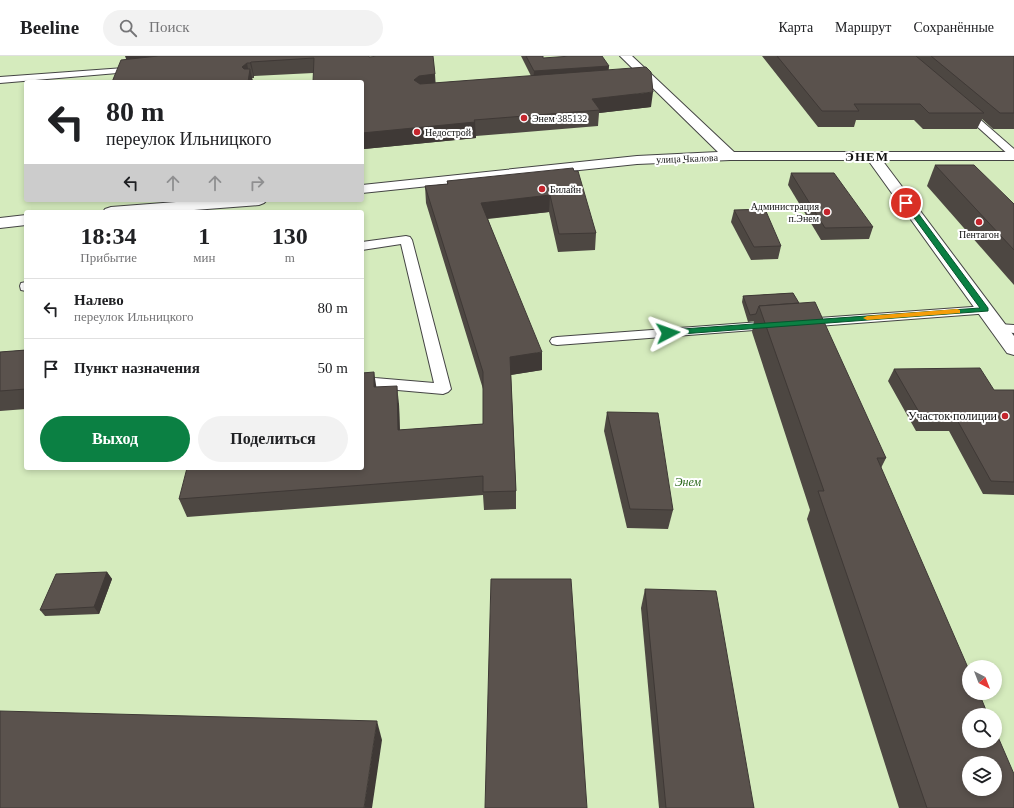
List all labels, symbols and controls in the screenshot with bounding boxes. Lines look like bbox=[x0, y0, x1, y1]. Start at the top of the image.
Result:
search box bbox=[103, 10, 383, 46]
text: Beeline bbox=[20, 17, 79, 38]
icon: search bbox=[117, 17, 139, 39]
text: Поиск bbox=[149, 19, 189, 35]
text: Карта bbox=[778, 20, 813, 35]
text: Маршрут bbox=[835, 20, 891, 35]
text: Сохранённые bbox=[913, 20, 994, 35]
icon: left bbox=[40, 96, 92, 148]
text: 80 m bbox=[106, 96, 164, 127]
marker: Энем 385132 bbox=[519, 113, 529, 123]
place label: Энем 385132 bbox=[532, 113, 587, 124]
marker: Недострой bbox=[412, 127, 422, 137]
place label: Недострой bbox=[425, 127, 472, 138]
text: переулок Ильницкого bbox=[106, 129, 271, 149]
district label: ЭНЕМ bbox=[845, 149, 889, 164]
street label: улица Чкалова bbox=[656, 152, 719, 165]
icon: left bbox=[120, 172, 142, 194]
icon: ahead bbox=[162, 172, 184, 194]
icon: ahead bbox=[204, 172, 226, 194]
icon: right bbox=[246, 172, 268, 194]
marker: Билайн bbox=[537, 184, 547, 194]
place label: Билайн bbox=[550, 184, 582, 195]
pin bbox=[889, 186, 923, 220]
icon: arrive bbox=[895, 192, 917, 214]
place label: Администрация п.Энем bbox=[751, 201, 820, 224]
marker: Администрация п.Энем bbox=[822, 207, 832, 217]
marker: Пентагон bbox=[974, 217, 984, 227]
text: 18:34 bbox=[81, 223, 137, 249]
text: 1 bbox=[198, 223, 210, 249]
text: 130 bbox=[272, 223, 308, 249]
place label: Пентагон bbox=[959, 229, 1000, 240]
text: Прибытие bbox=[80, 250, 137, 265]
text: мин bbox=[193, 250, 215, 265]
text: m bbox=[285, 250, 295, 265]
text: Налево bbox=[74, 292, 124, 308]
icon: left bbox=[40, 298, 62, 320]
text: 80 m bbox=[318, 300, 348, 316]
text: переулок Ильницкого bbox=[74, 309, 194, 324]
position arrow bbox=[647, 312, 689, 354]
icon: arrive bbox=[40, 358, 62, 380]
text: Пункт назначения bbox=[74, 360, 200, 376]
text: 50 m bbox=[318, 360, 348, 376]
place label: Участок полиции bbox=[908, 409, 998, 423]
marker: Участок полиции bbox=[1000, 411, 1010, 421]
button: Выход bbox=[40, 416, 190, 462]
button: Поделиться bbox=[198, 416, 348, 462]
park label: Энем bbox=[675, 475, 702, 489]
north arrow bbox=[962, 660, 1002, 700]
map controls bbox=[962, 660, 1002, 796]
button: search bbox=[962, 708, 1002, 748]
button: layers bbox=[962, 756, 1002, 796]

